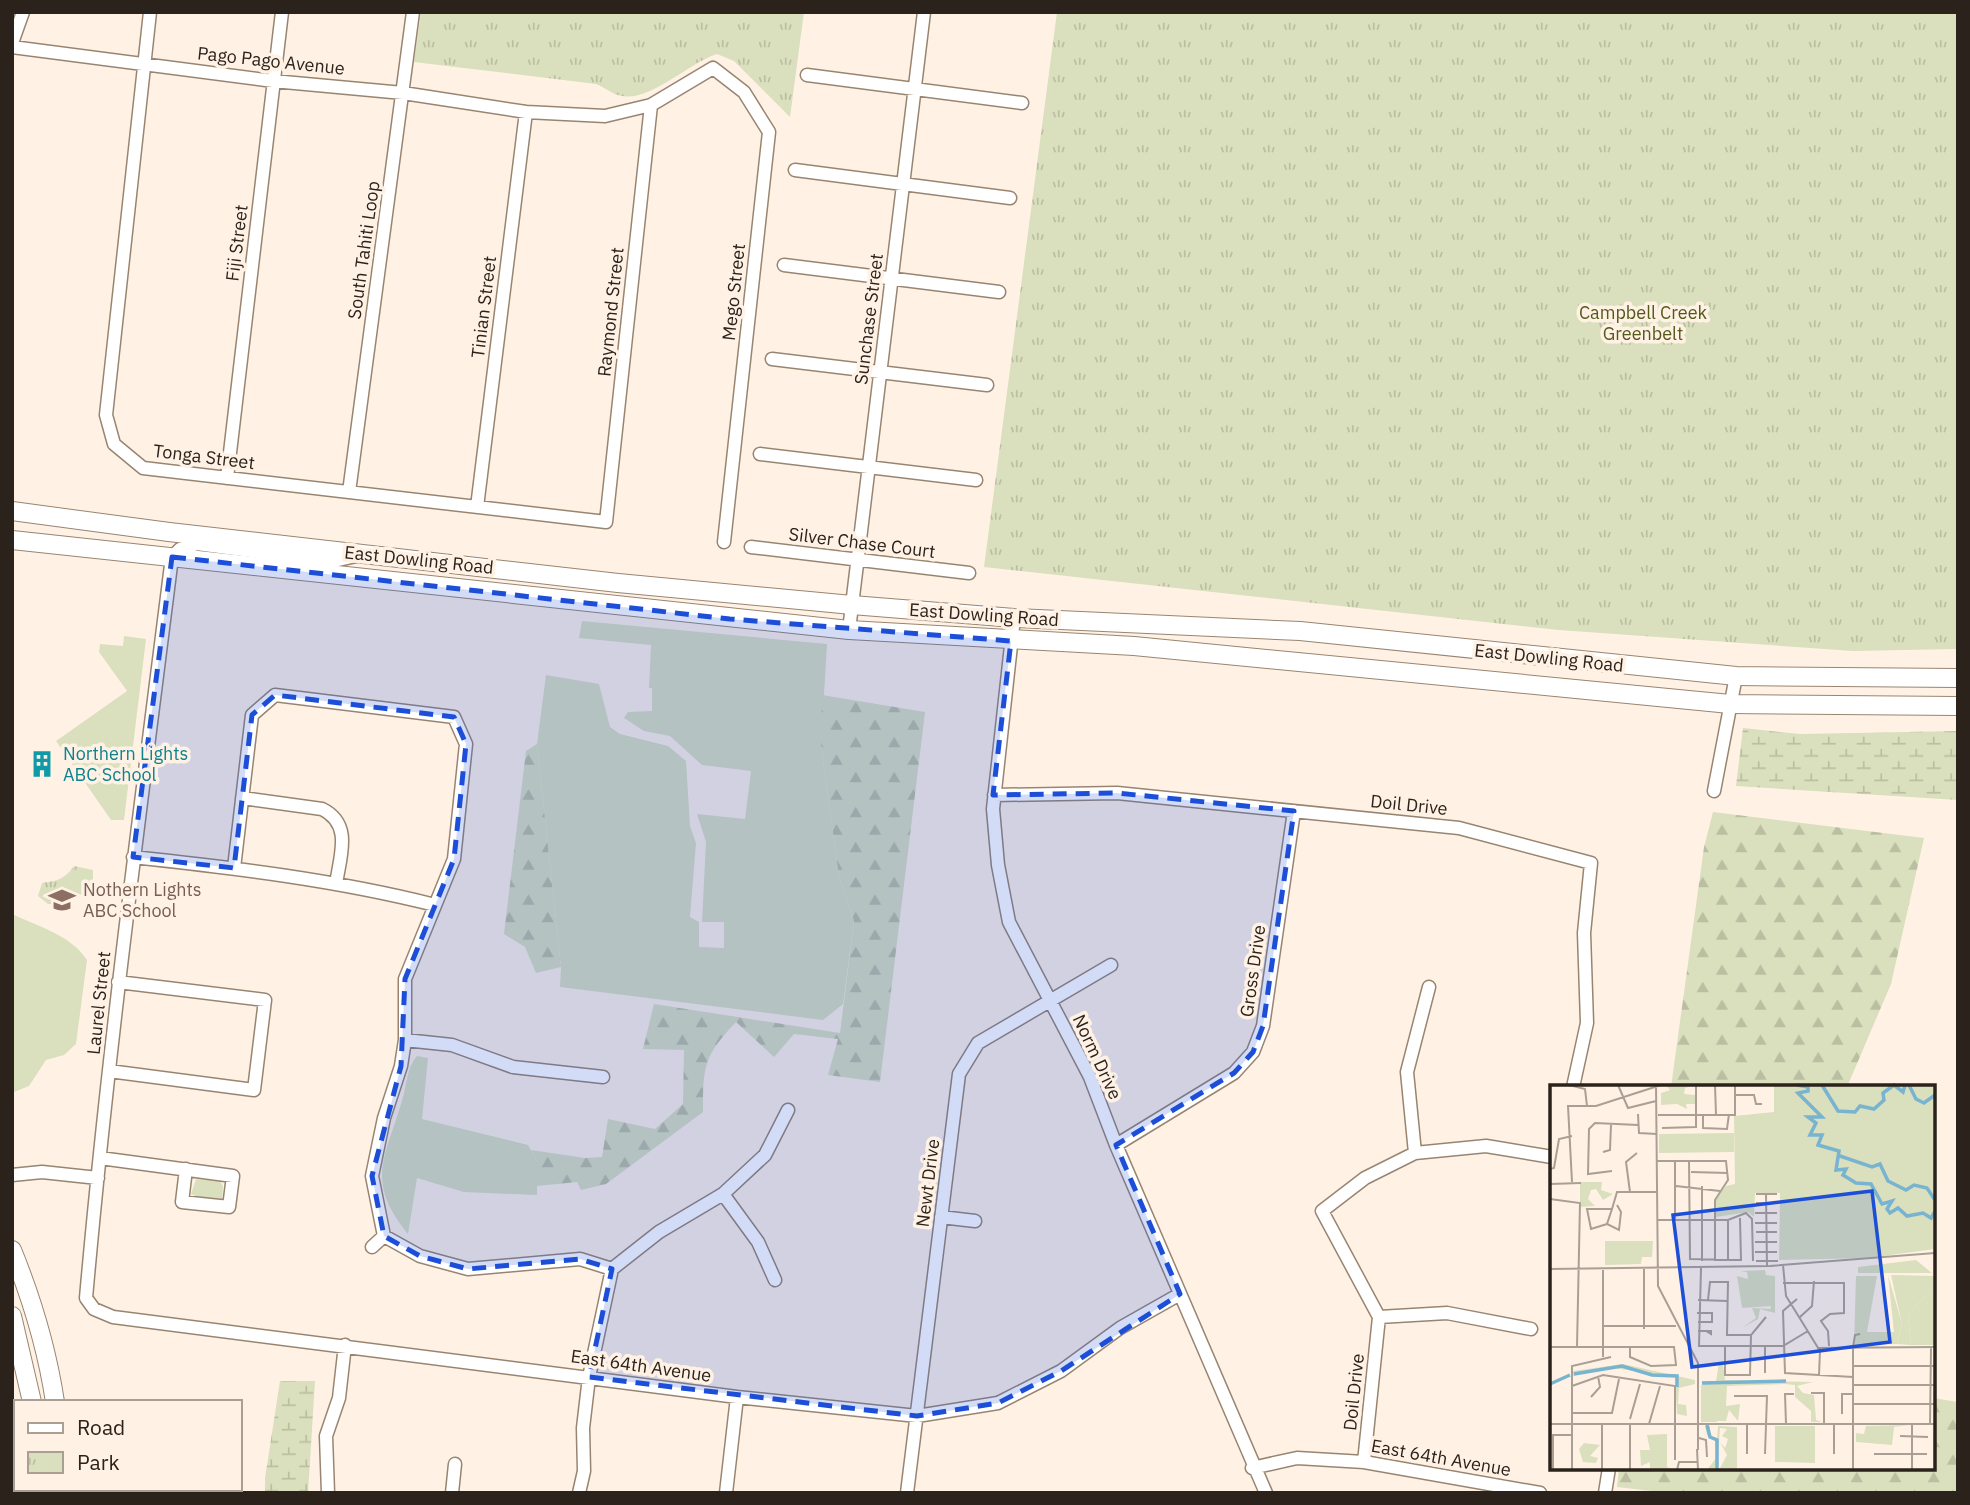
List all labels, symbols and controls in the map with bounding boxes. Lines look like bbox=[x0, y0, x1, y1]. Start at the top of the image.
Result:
street label: Pago Pago Avenue bbox=[196, 41, 346, 80]
street label: South Tahiti Loop bbox=[342, 179, 385, 321]
street label: Fiji Street bbox=[220, 203, 253, 283]
street label: Mego Street bbox=[717, 242, 750, 342]
street label: Raymond Street bbox=[592, 246, 629, 378]
street label: Sunchase Street bbox=[849, 252, 888, 386]
street label: Tinian Street bbox=[466, 254, 501, 359]
park label: Campbell Creek Greenbelt bbox=[1579, 301, 1708, 345]
street label: Tonga Street bbox=[152, 439, 256, 474]
street label: Silver Chase Court bbox=[787, 522, 937, 563]
street label: East Dowling Road bbox=[343, 540, 495, 579]
street label: East Dowling Road bbox=[908, 598, 1060, 631]
street label: East Dowling Road bbox=[1473, 638, 1625, 677]
place label: Northern Lights ABC School bbox=[63, 742, 188, 786]
building icon: Northern Lights ABC School bbox=[27, 749, 57, 779]
street label: Doil Drive bbox=[1369, 789, 1449, 820]
place label: Nothern Lights ABC School bbox=[83, 878, 202, 922]
school or university icon: Nothern Lights ABC School bbox=[47, 885, 77, 915]
street label: Gross Drive bbox=[1235, 923, 1270, 1018]
street label: Laurel Street bbox=[82, 950, 115, 1056]
street label: Norm Drive bbox=[1068, 1011, 1127, 1103]
inset map bbox=[1550, 1085, 1935, 1470]
street label: Newt Drive bbox=[911, 1137, 944, 1228]
street label: East 64th Avenue bbox=[569, 1344, 713, 1387]
street label: Doil Drive bbox=[1338, 1352, 1369, 1432]
legend bbox=[14, 1400, 242, 1491]
text: Road bbox=[77, 1413, 125, 1441]
street label: East 64th Avenue bbox=[1369, 1434, 1513, 1481]
text: Park bbox=[77, 1448, 120, 1476]

